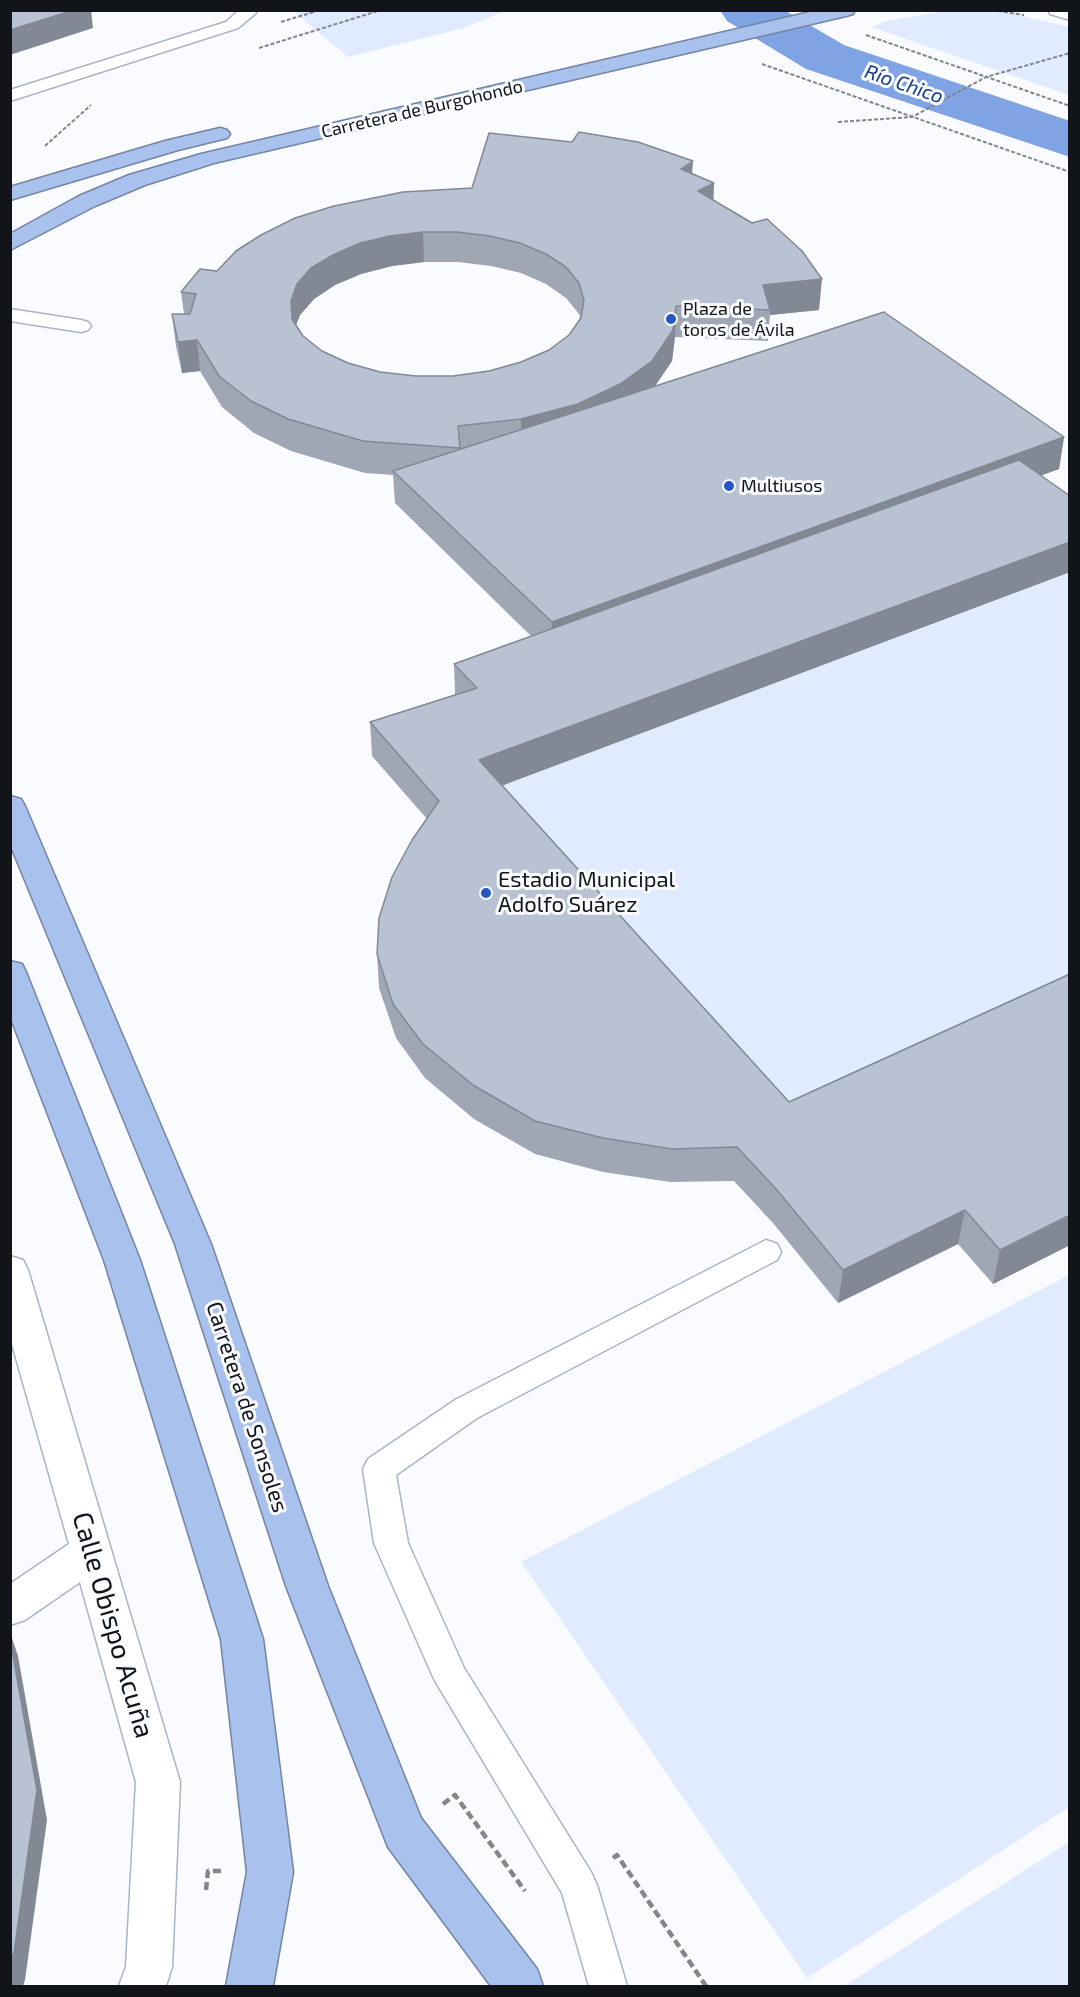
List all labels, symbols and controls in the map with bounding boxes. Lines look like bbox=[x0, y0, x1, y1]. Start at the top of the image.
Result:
water label: Río Chico bbox=[862, 59, 946, 109]
street label: Carretera de Burgohondo bbox=[319, 75, 525, 143]
place label: Plaza de toros de Ávila bbox=[683, 298, 795, 340]
marker: Plaza de toros de Ávila bbox=[664, 312, 678, 326]
place label: Multiusos bbox=[741, 475, 822, 497]
marker: Multiusos bbox=[722, 479, 736, 493]
place label: Estadio Municipal Adolfo Suárez bbox=[498, 867, 675, 918]
marker: Estadio Municipal Adolfo Suárez bbox=[479, 886, 493, 900]
street label: Carretera de Sonsoles bbox=[200, 1298, 294, 1516]
street label: Calle Obispo Acuña bbox=[65, 1508, 161, 1742]

